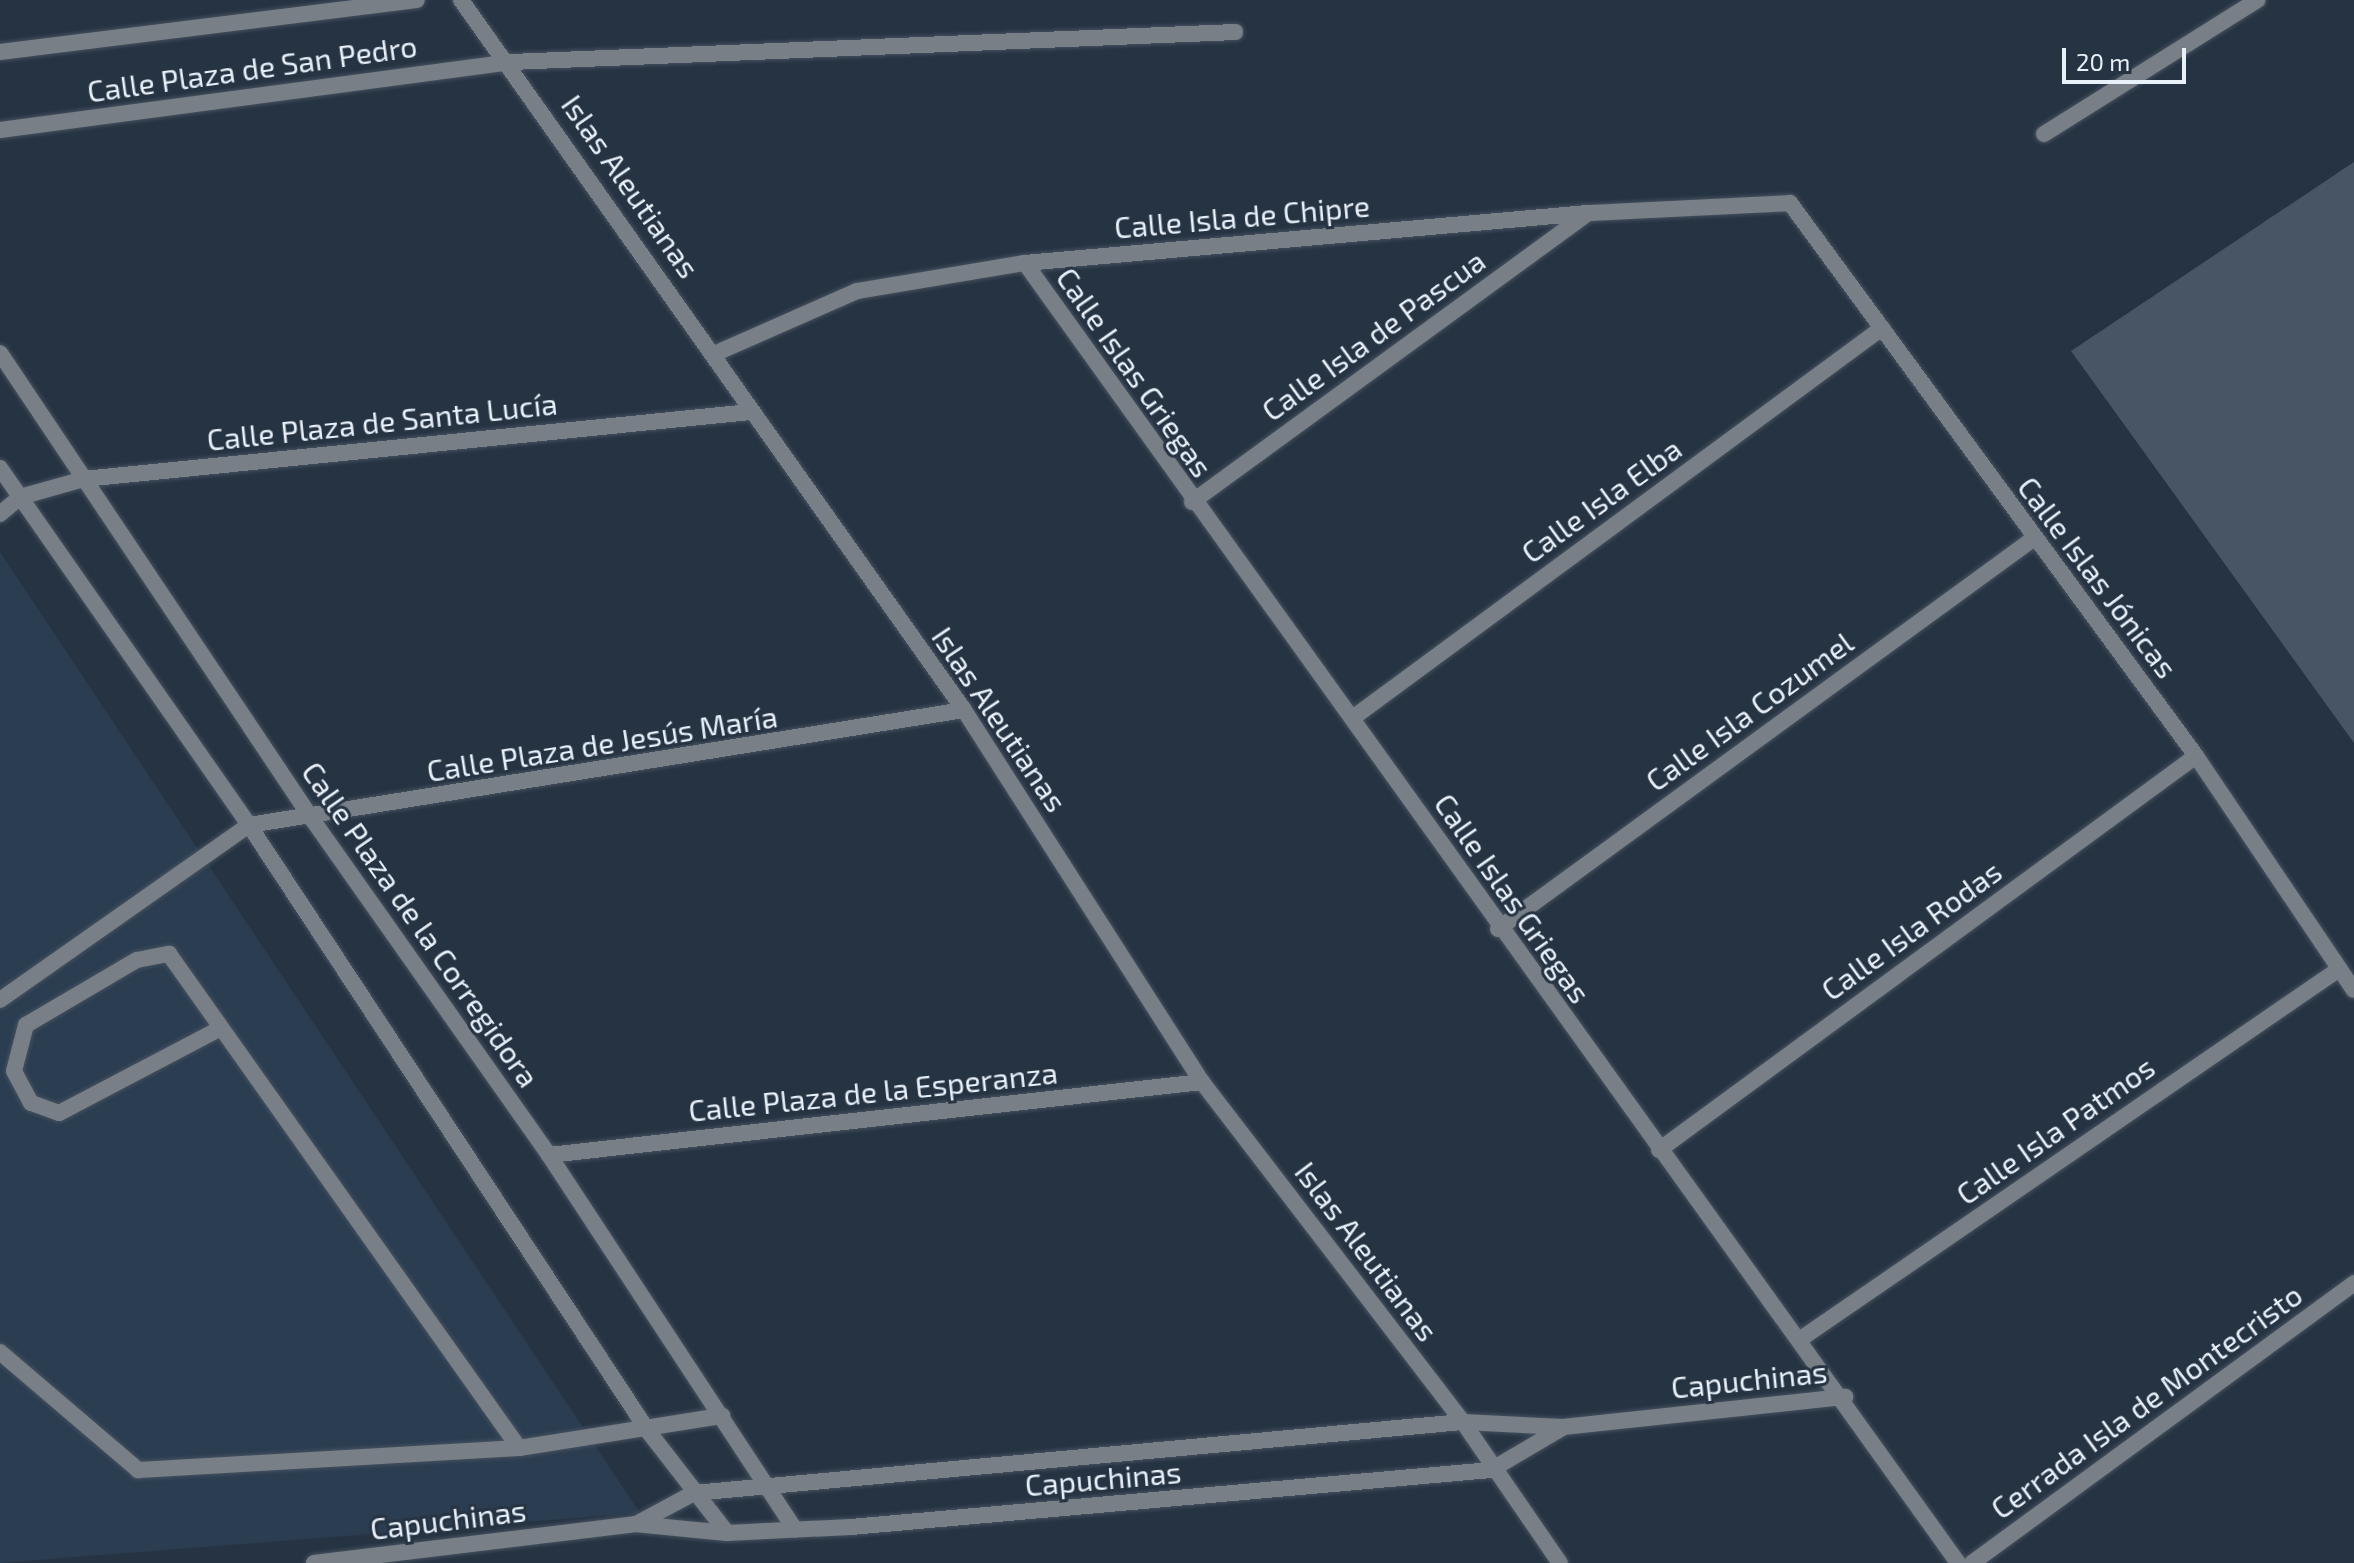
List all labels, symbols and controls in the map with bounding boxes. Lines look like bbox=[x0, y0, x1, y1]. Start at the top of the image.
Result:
street label: Calle Plaza de San Pedro bbox=[85, 27, 419, 109]
scale bar bbox=[2066, 32, 2190, 82]
text: 20 m bbox=[2076, 47, 2130, 76]
street label: Islas Aleutianas bbox=[554, 87, 708, 285]
street label: Calle Isla de Chipre bbox=[1113, 187, 1371, 245]
street label: Calle Isla de Pascua bbox=[1254, 242, 1492, 428]
street label: Calle Islas Griegas bbox=[1049, 260, 1221, 484]
street label: Calle Plaza de Santa Lucía bbox=[205, 385, 559, 457]
street label: Calle Isla Elba bbox=[1514, 430, 1688, 570]
street label: Calle Islas Jónicas bbox=[2010, 469, 2186, 685]
street label: Islas Aleutianas bbox=[925, 620, 1075, 818]
street label: Calle Isla Cozumel bbox=[1638, 624, 1860, 798]
street label: Calle Plaza de Jesús María bbox=[424, 697, 780, 789]
street label: Calle Plaza de la Corregidora bbox=[295, 755, 547, 1093]
street label: Calle Islas Griegas bbox=[1427, 786, 1599, 1010]
street label: Calle Isla Rodas bbox=[1814, 853, 2008, 1007]
street label: Calle Isla Patmos bbox=[1949, 1048, 2161, 1212]
street label: Calle Plaza de la Esperanza bbox=[687, 1054, 1059, 1128]
street label: Islas Aleutianas bbox=[1288, 1154, 1446, 1348]
street label: Cerrada Isla de Montecristo bbox=[1984, 1276, 2308, 1526]
street label: Capuchinas bbox=[1669, 1353, 1829, 1405]
street label: Capuchinas bbox=[1023, 1453, 1183, 1503]
street label: Capuchinas bbox=[368, 1492, 528, 1546]

